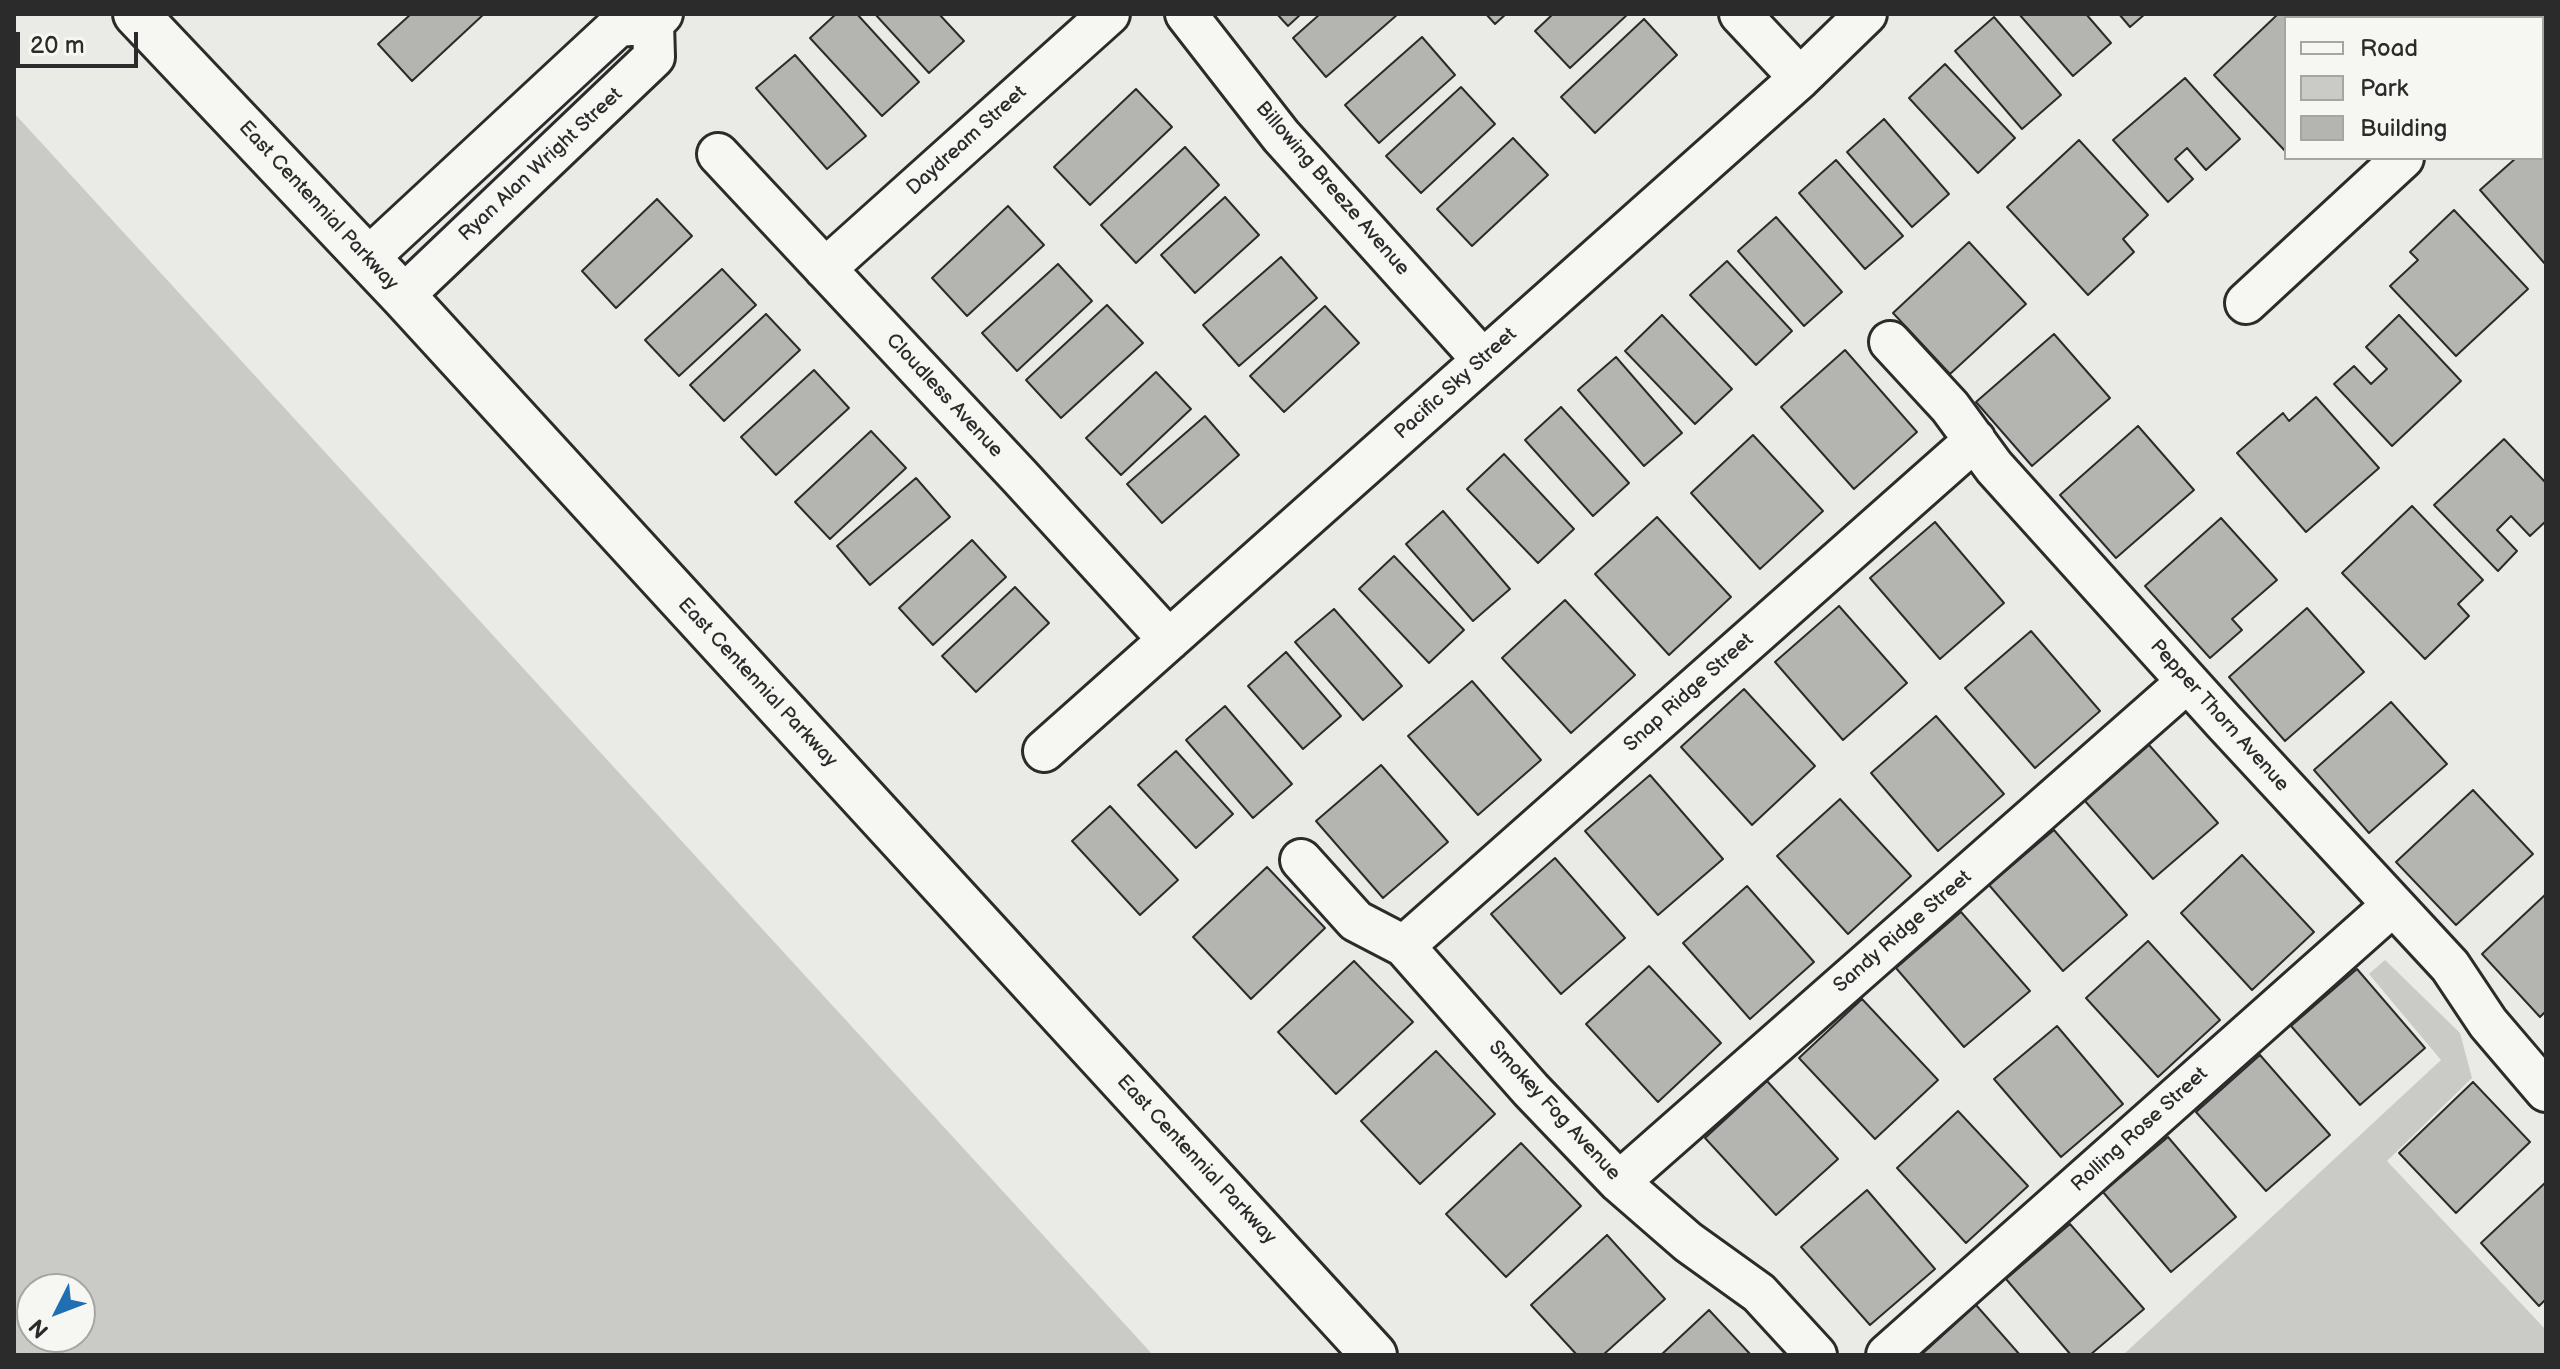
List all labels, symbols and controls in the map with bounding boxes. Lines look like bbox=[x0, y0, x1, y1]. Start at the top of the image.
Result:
scale bar bbox=[20, 16, 142, 66]
legend bbox=[2284, 16, 2544, 160]
text: 20 m bbox=[30, 31, 85, 60]
text: Road bbox=[2360, 34, 2418, 63]
text: Park bbox=[2360, 74, 2408, 103]
street label: Daydream Street bbox=[902, 81, 1032, 201]
street label: Ryan Alan Wright Street bbox=[454, 83, 628, 247]
street label: Billowing Breeze Avenue bbox=[1250, 97, 1414, 281]
text: Building bbox=[2360, 114, 2447, 143]
street label: East Centennial Parkway bbox=[233, 116, 403, 296]
street label: Pacific Sky Street bbox=[1390, 323, 1522, 445]
street label: Cloudless Avenue bbox=[880, 329, 1008, 463]
street label: East Centennial Parkway bbox=[672, 593, 842, 773]
street label: Snap Ridge Street bbox=[1619, 629, 1759, 757]
street label: Pepper Thorn Avenue bbox=[2144, 635, 2294, 797]
street label: Sandy Ridge Street bbox=[1829, 866, 1977, 998]
street label: Smokey Fog Avenue bbox=[1483, 1036, 1625, 1186]
street label: Rolling Rose Street bbox=[2067, 1063, 2213, 1197]
street label: East Centennial Parkway bbox=[1111, 1070, 1281, 1250]
north arrow bbox=[16, 1273, 96, 1353]
text: N bbox=[24, 1313, 55, 1343]

